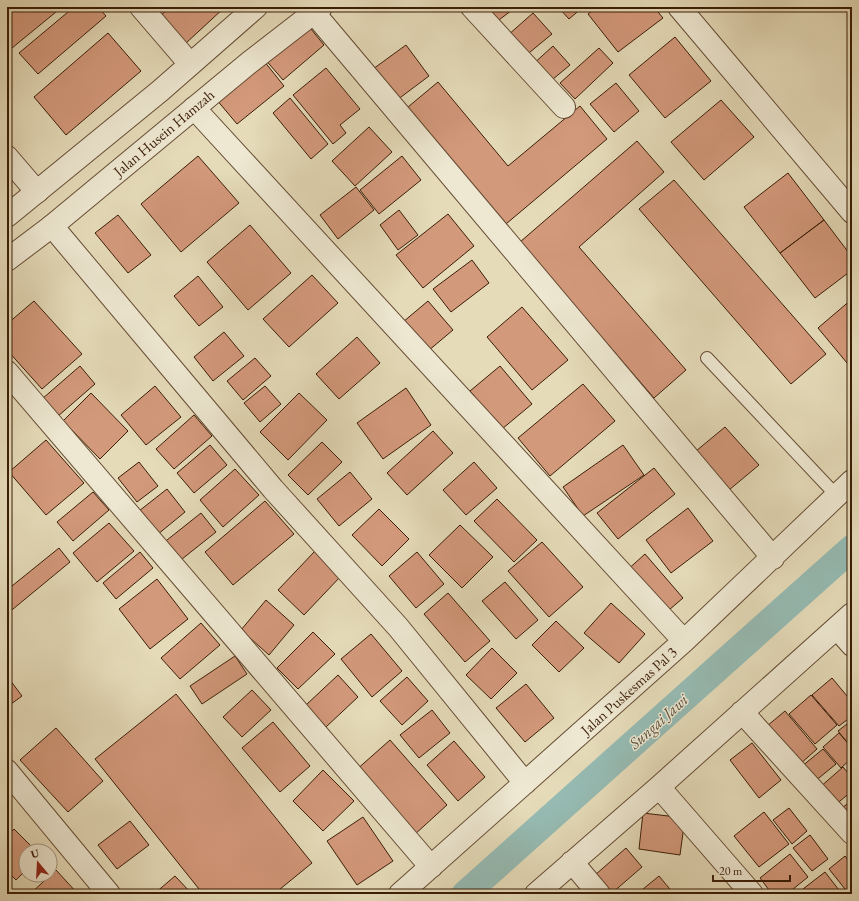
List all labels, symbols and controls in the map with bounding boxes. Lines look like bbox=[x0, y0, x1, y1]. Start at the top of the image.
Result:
street label: Jalan Husein Hamzah bbox=[108, 85, 218, 182]
street label: Jalan Puskesmas Pal 3 bbox=[575, 642, 681, 740]
water label: Sungai Jawi bbox=[624, 688, 693, 754]
north arrow bbox=[18, 843, 58, 883]
text: U bbox=[29, 845, 42, 861]
scale bar bbox=[713, 857, 790, 883]
text: 20 m bbox=[719, 863, 743, 879]

